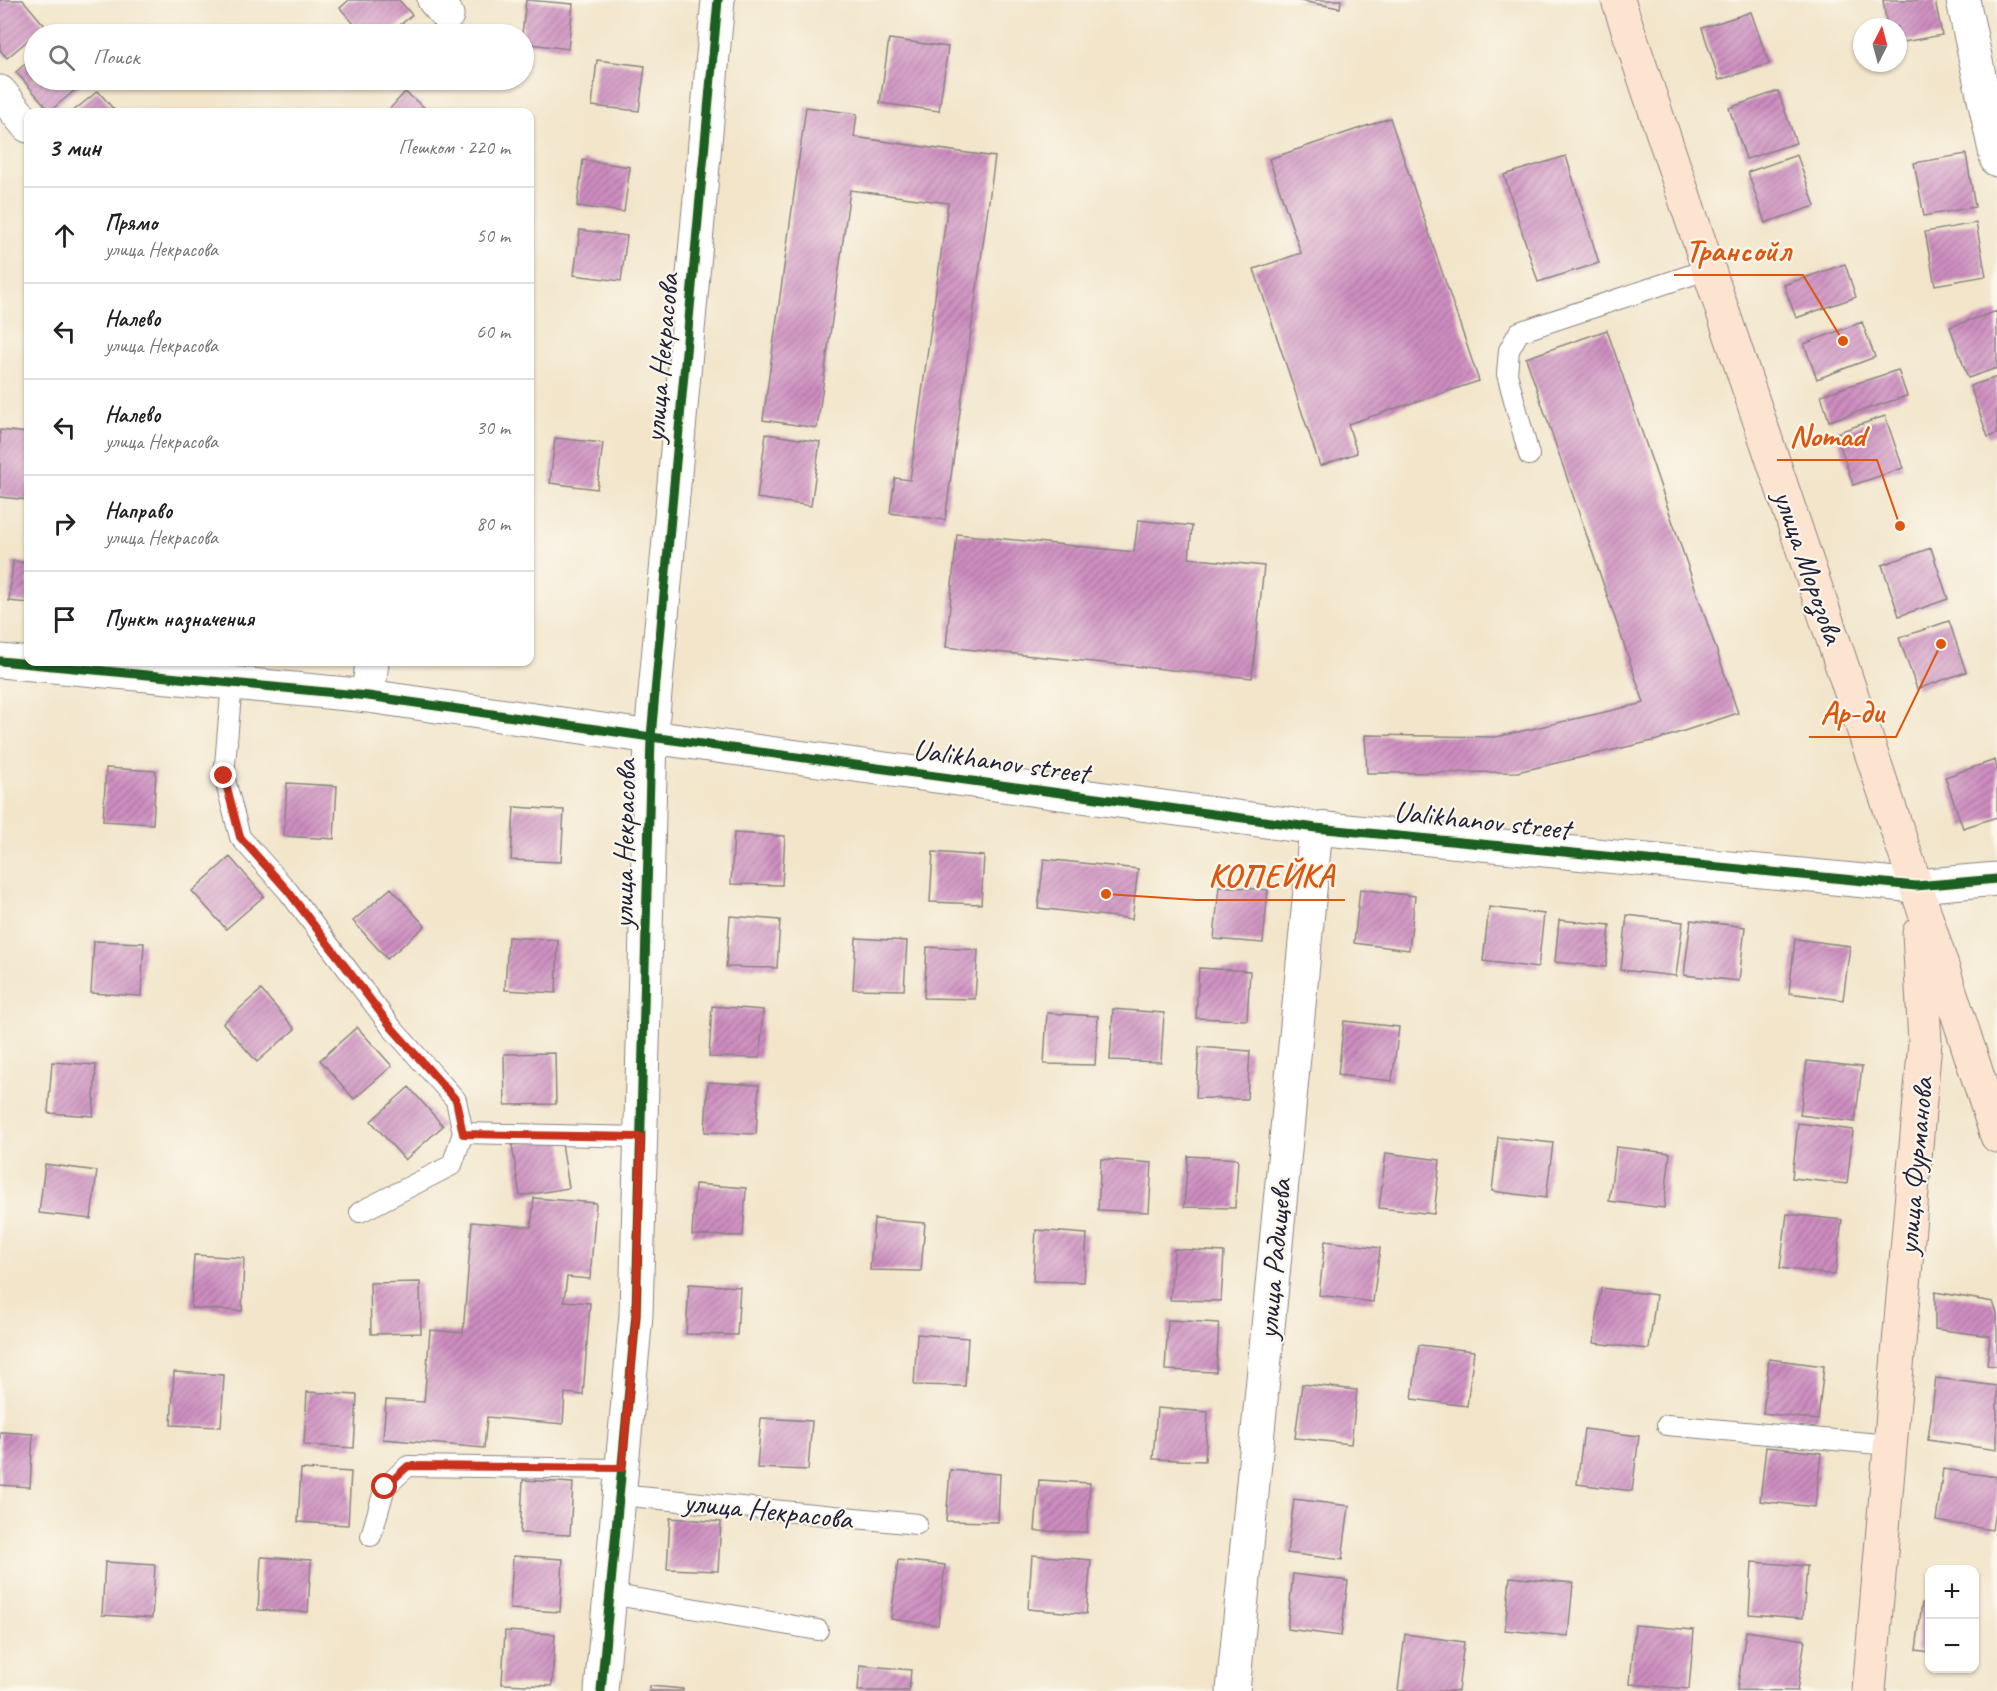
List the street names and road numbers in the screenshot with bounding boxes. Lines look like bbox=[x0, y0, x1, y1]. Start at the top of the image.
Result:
street label: улица Некрасова bbox=[635, 270, 687, 446]
street label: улица Морозова bbox=[1764, 483, 1854, 650]
street label: Ualikhanov street bbox=[911, 730, 1095, 793]
street label: улица Некрасова bbox=[603, 757, 645, 931]
street label: Ualikhanov street bbox=[1392, 792, 1576, 849]
street label: улица Фурманова bbox=[1888, 1074, 1942, 1258]
street label: улица Радищева bbox=[1248, 1175, 1300, 1343]
street label: улица Некрасова bbox=[680, 1482, 856, 1538]

